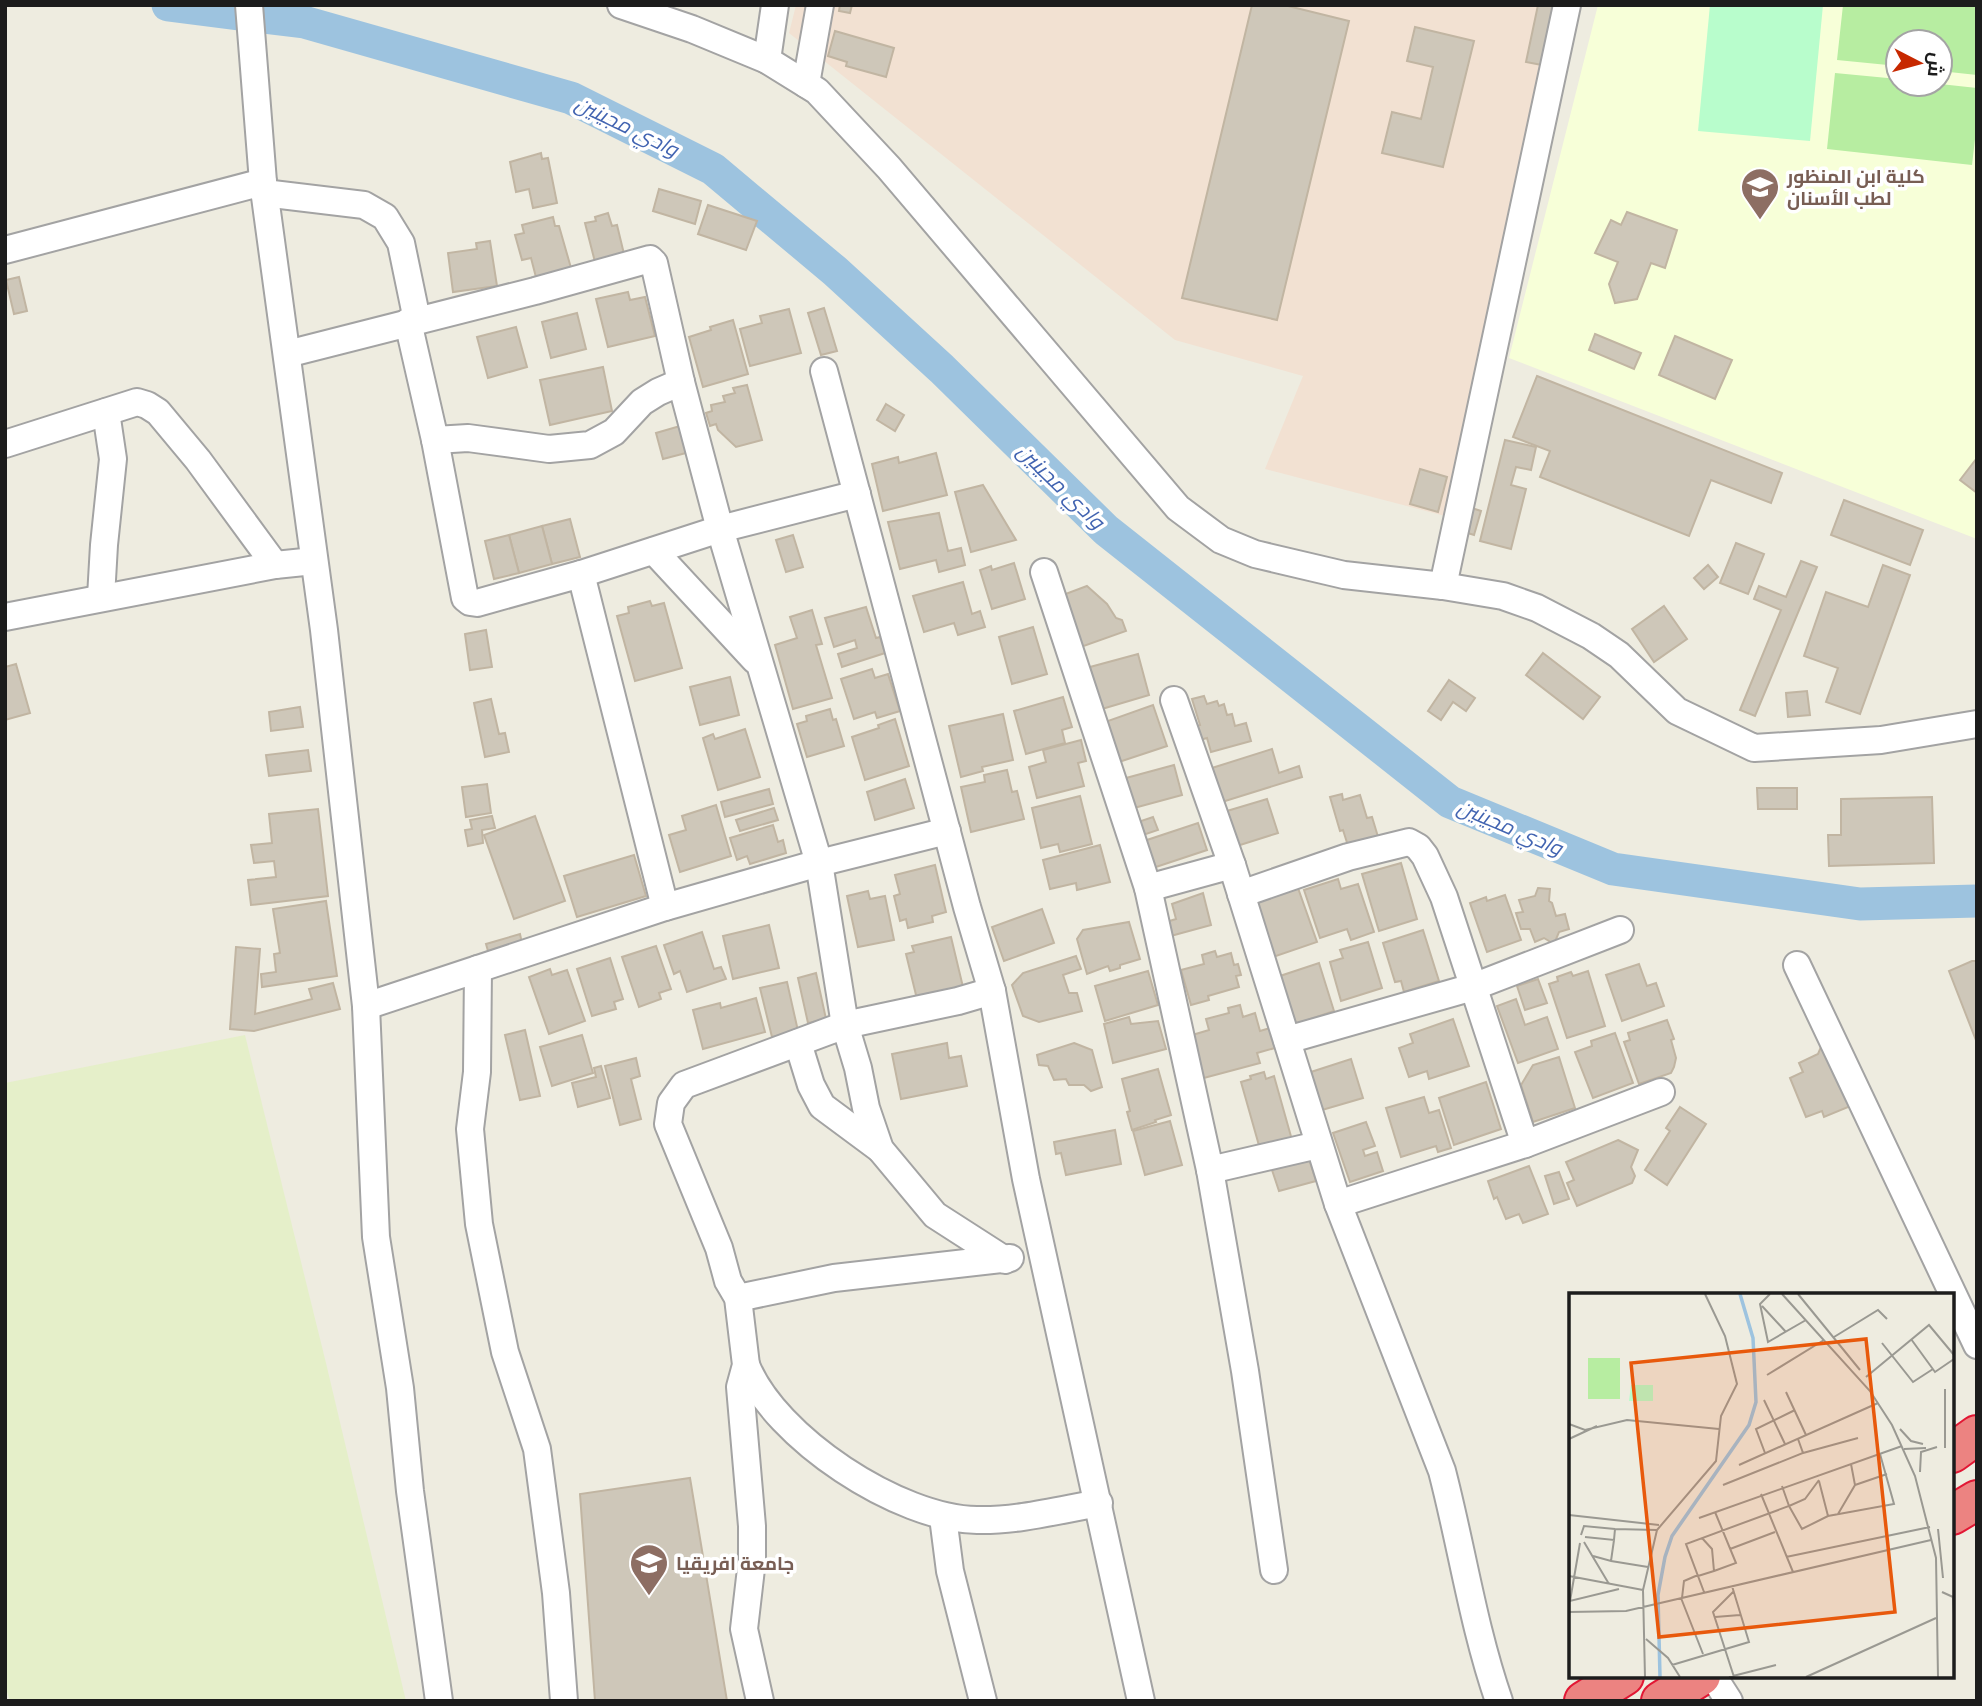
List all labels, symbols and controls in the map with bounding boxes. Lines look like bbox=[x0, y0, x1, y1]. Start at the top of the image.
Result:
north arrow bbox=[1884, 28, 1954, 98]
text: ش bbox=[1921, 51, 1950, 78]
water label: وادي مجينين bbox=[569, 88, 685, 167]
place label: كلية ابن المنظور لطب الأسنان bbox=[1786, 163, 1925, 212]
school or university icon: كلية ابن المنظور لطب الأسنان bbox=[1739, 166, 1781, 221]
water label: وادي مجينين bbox=[1009, 437, 1112, 538]
water label: وادي مجينين bbox=[1452, 792, 1568, 866]
inset map bbox=[1569, 1293, 1954, 1678]
school or university icon: جامعة افريقيا bbox=[628, 1542, 670, 1597]
place label: جامعة افريقيا bbox=[676, 1550, 794, 1577]

